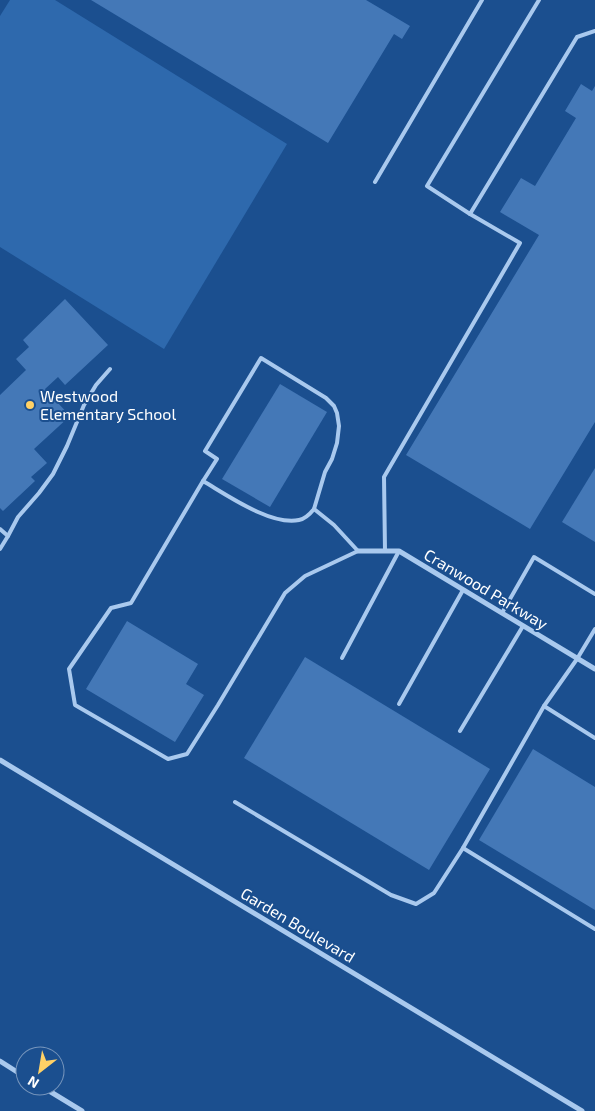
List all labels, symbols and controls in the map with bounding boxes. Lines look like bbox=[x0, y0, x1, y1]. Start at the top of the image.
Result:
place label: Westwood Elementary School bbox=[40, 386, 176, 423]
marker: Westwood Elementary School bbox=[24, 399, 36, 411]
street label: Cranwood Parkway bbox=[421, 544, 552, 633]
street label: Garden Boulevard bbox=[238, 883, 359, 966]
north arrow bbox=[15, 1046, 65, 1096]
text: N bbox=[24, 1073, 42, 1092]

